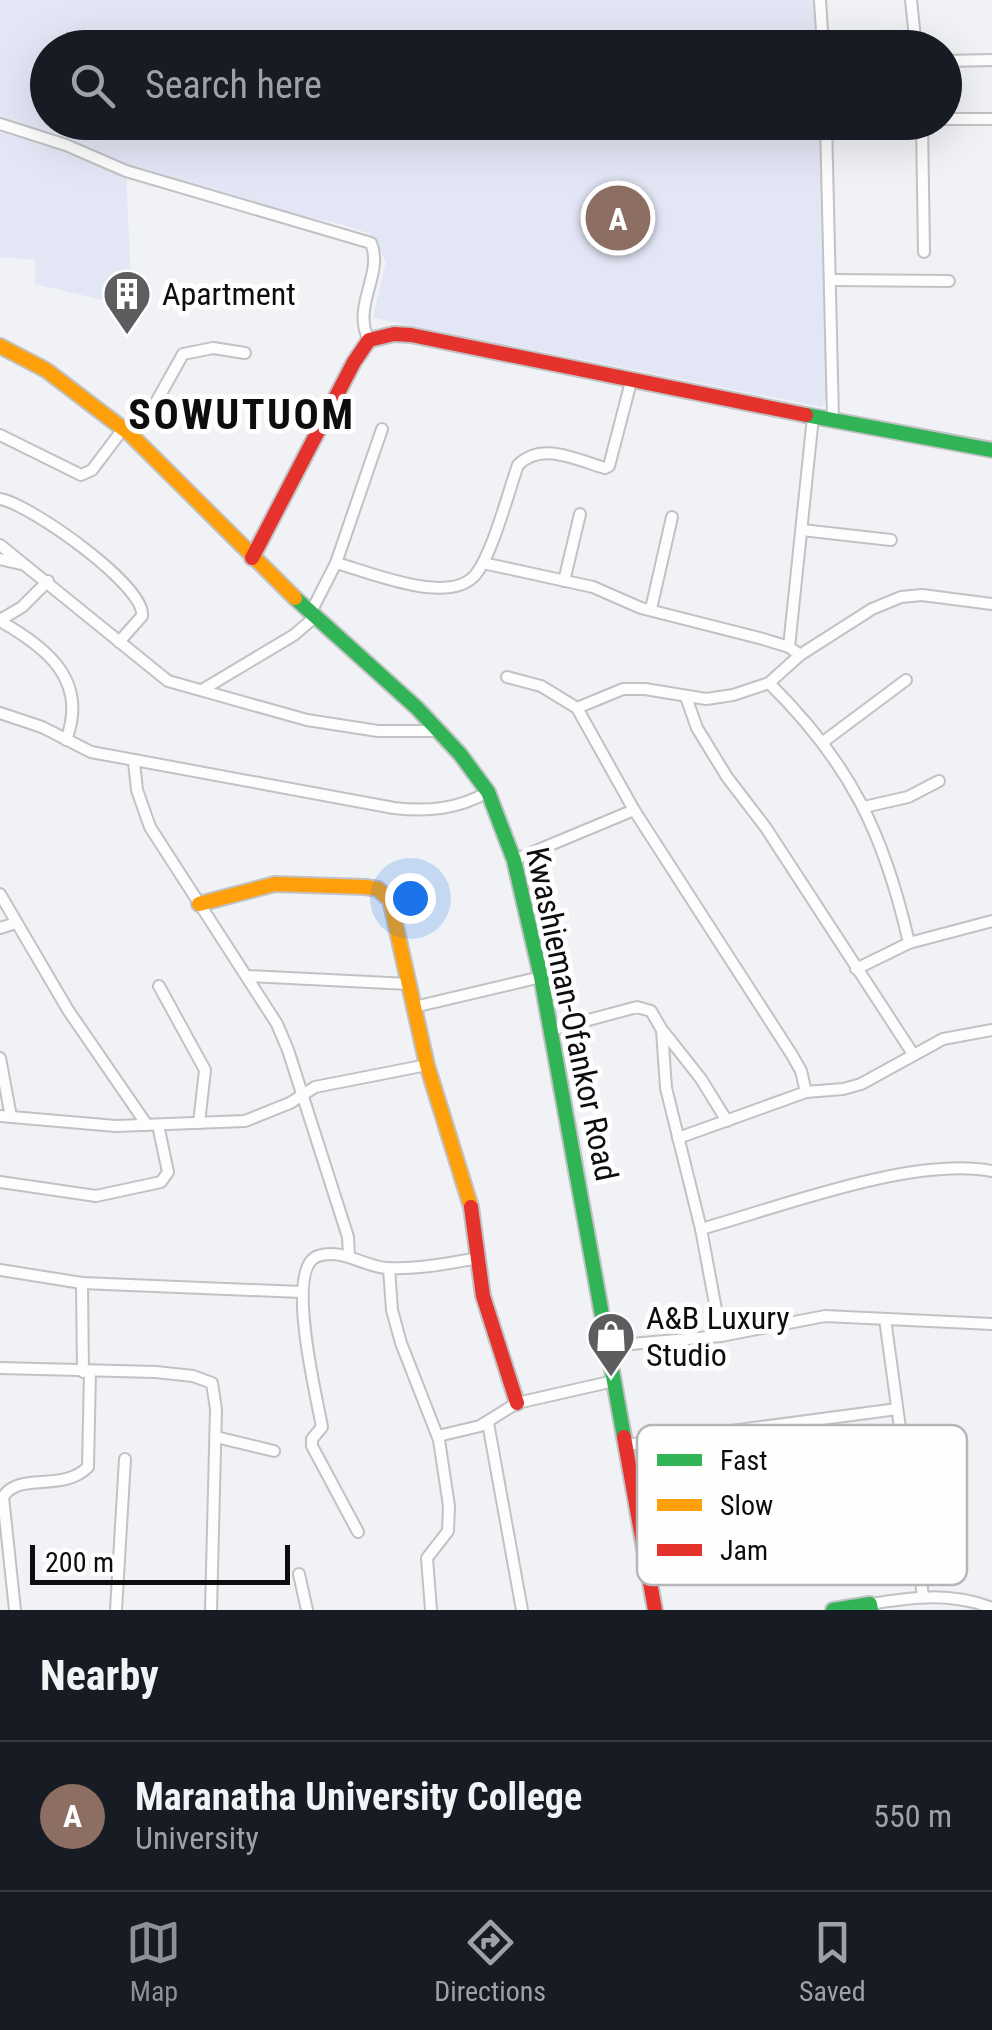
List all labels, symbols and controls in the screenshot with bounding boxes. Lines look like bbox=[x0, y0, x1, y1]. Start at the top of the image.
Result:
search box bbox=[30, 30, 962, 140]
icon: search bbox=[65, 58, 120, 113]
text: Search here bbox=[145, 63, 322, 107]
pin: A bbox=[586, 180, 650, 256]
building icon: Apartment bbox=[101, 268, 153, 336]
place label: Apartment bbox=[162, 275, 296, 313]
district label: SOWUTUOM bbox=[128, 390, 356, 439]
street label: Kwashieman-Ofankor Road bbox=[518, 844, 626, 1184]
your location bbox=[385, 873, 436, 924]
place label: A&B Luxury Studio bbox=[646, 1299, 790, 1374]
shop icon: A&B Luxury Studio bbox=[585, 1310, 637, 1378]
legend bbox=[637, 1425, 967, 1585]
text: Fast bbox=[720, 1444, 767, 1477]
text: Slow bbox=[720, 1489, 773, 1522]
text: Jam bbox=[720, 1534, 768, 1567]
scale bar bbox=[30, 1540, 290, 1584]
text: 200 m bbox=[45, 1546, 114, 1579]
text: Nearby bbox=[40, 1651, 159, 1700]
text: Maranatha University College bbox=[135, 1775, 582, 1819]
text: A bbox=[63, 1797, 82, 1835]
text: 550 m bbox=[873, 1797, 952, 1835]
text: University bbox=[135, 1819, 259, 1857]
tab: Map bbox=[126, 1915, 181, 2008]
tab: Directions bbox=[434, 1915, 546, 2008]
tab: Saved bbox=[799, 1915, 866, 2008]

